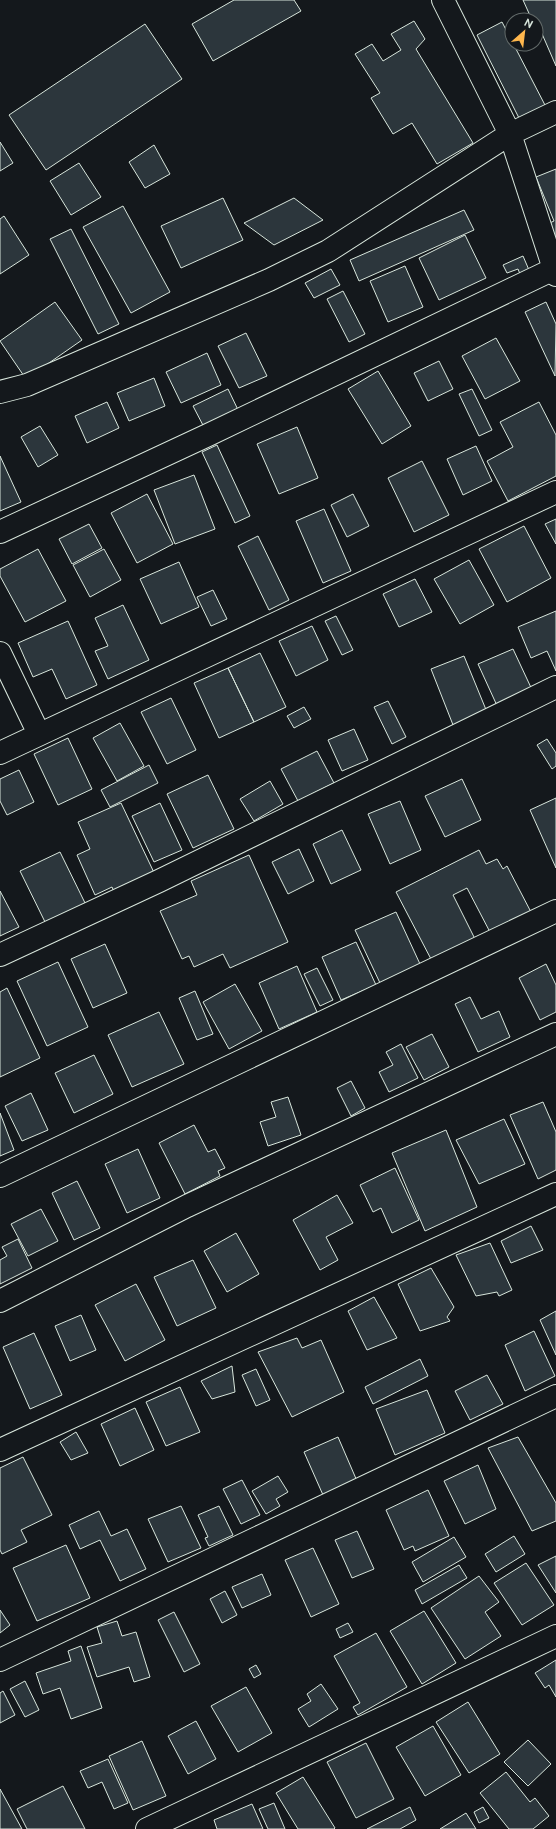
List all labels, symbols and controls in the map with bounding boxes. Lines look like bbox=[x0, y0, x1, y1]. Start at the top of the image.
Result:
north arrow bbox=[504, 12, 544, 52]
text: N bbox=[522, 16, 535, 30]

